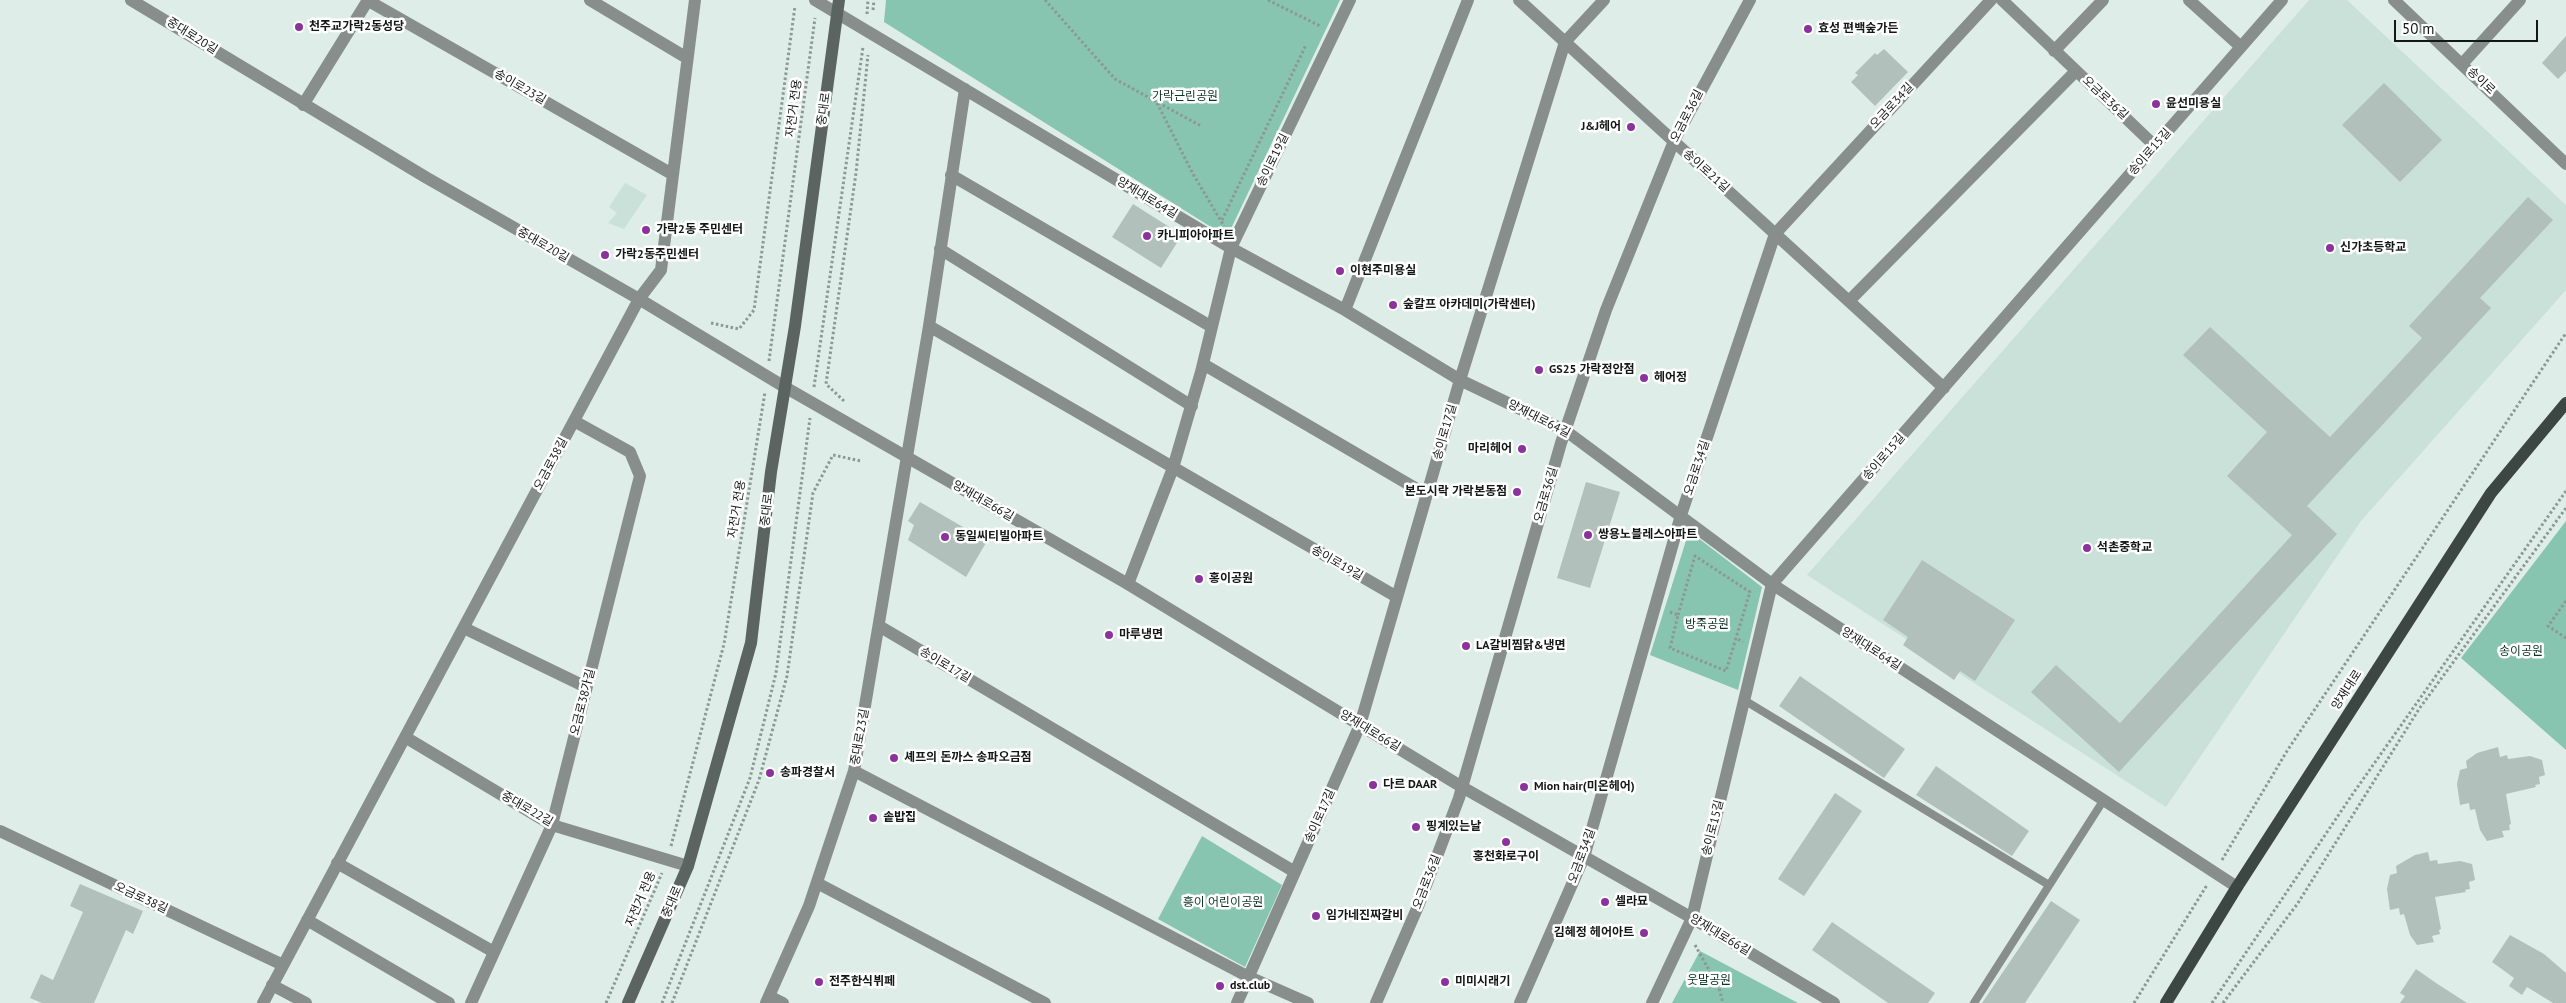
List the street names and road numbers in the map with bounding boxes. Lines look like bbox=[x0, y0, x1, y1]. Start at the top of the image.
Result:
street label: 중대로20길 bbox=[164, 15, 220, 57]
street label: 송이로 bbox=[2464, 64, 2498, 98]
street label: 송이로23길 bbox=[492, 66, 548, 108]
street label: 오금로36길 bbox=[2079, 73, 2131, 123]
street label: 자전거 전용 bbox=[783, 78, 805, 138]
street label: 오금로34길 bbox=[1867, 80, 1917, 132]
street label: 오금로36길 bbox=[1668, 87, 1706, 145]
street label: 중대로 bbox=[815, 92, 833, 126]
street label: 송이로15길 bbox=[2126, 126, 2174, 178]
street label: 송이로19길 bbox=[1254, 131, 1292, 189]
street label: 송이로21길 bbox=[1680, 146, 1732, 196]
street label: 양재대로64길 bbox=[1114, 174, 1180, 222]
street label: 중대로20길 bbox=[515, 224, 571, 266]
street label: 양재대로64길 bbox=[1505, 397, 1573, 441]
street label: 송이로17길 bbox=[1430, 403, 1460, 461]
street label: 송이로15길 bbox=[1860, 431, 1908, 483]
street label: 오금로38길 bbox=[531, 435, 571, 493]
street label: 오금로34길 bbox=[1681, 439, 1713, 497]
street label: 오금로36길 bbox=[1531, 466, 1561, 524]
street label: 양재대로66길 bbox=[950, 478, 1016, 524]
street label: 자전거 전용 bbox=[725, 479, 749, 539]
street label: 중대로 bbox=[758, 493, 776, 527]
street label: 송이로19길 bbox=[1309, 542, 1365, 584]
street label: 양재대로64길 bbox=[1838, 624, 1904, 674]
street label: 송이로17길 bbox=[917, 644, 973, 686]
street label: 오금로38가길 bbox=[568, 667, 598, 737]
street label: 양재대로 bbox=[2329, 668, 2365, 712]
street label: 양재대로66길 bbox=[1337, 707, 1403, 755]
street label: 중대로23길 bbox=[848, 708, 872, 766]
street label: 송이로17길 bbox=[1302, 787, 1338, 845]
street label: 중대로22길 bbox=[499, 788, 555, 830]
street label: 송이로15길 bbox=[1699, 798, 1727, 858]
street label: 오금로34길 bbox=[1565, 827, 1599, 885]
street label: 오금로36길 bbox=[1410, 853, 1444, 911]
street label: 자전거 전용 bbox=[623, 869, 659, 929]
street label: 오금로38길 bbox=[112, 879, 170, 917]
street label: 중대로 bbox=[659, 884, 685, 920]
street label: 양재대로66길 bbox=[1687, 911, 1753, 959]

